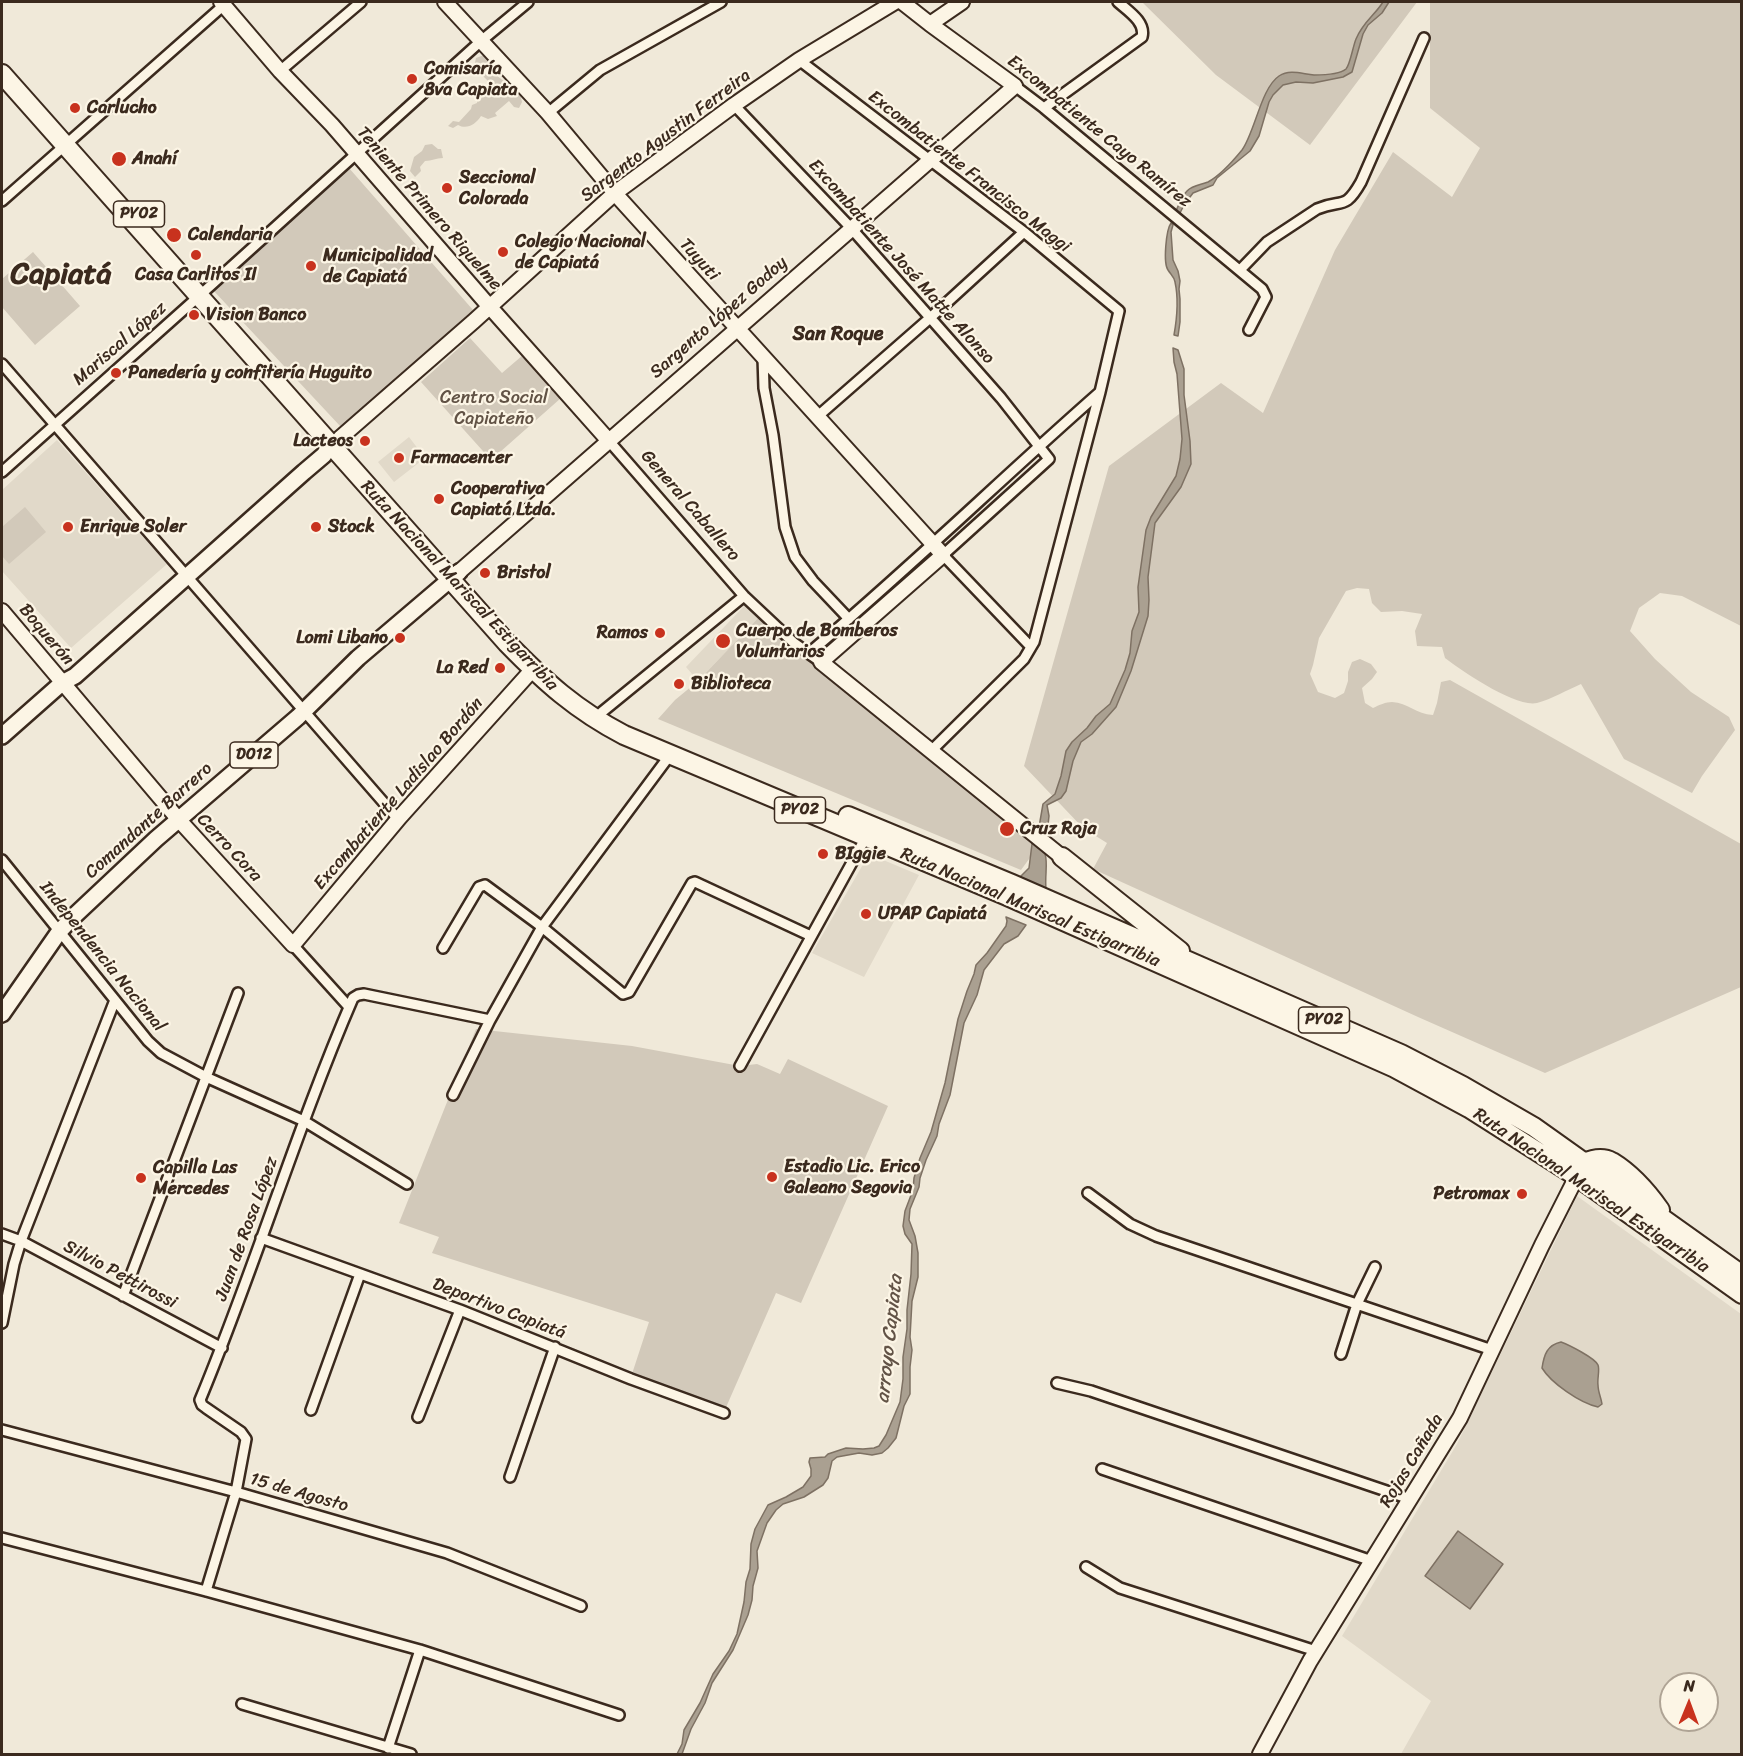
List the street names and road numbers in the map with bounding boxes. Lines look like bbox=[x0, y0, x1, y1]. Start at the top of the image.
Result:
street label: Excombatiente Cayo Ramírez bbox=[1002, 51, 1196, 213]
street label: Sargento Agustin Ferreira bbox=[577, 65, 755, 207]
street label: Excombatiente Francisco Maggi bbox=[863, 86, 1075, 258]
street label: Teniente Primero Riquelme bbox=[352, 123, 506, 295]
street label: Excombatiente José Matte Alonso bbox=[803, 155, 999, 369]
road number: PY02 bbox=[114, 201, 164, 227]
street label: Tuyuti bbox=[674, 234, 724, 286]
street label: Sargento López Godoy bbox=[646, 252, 792, 384]
street label: Mariscal López bbox=[69, 297, 171, 391]
street label: General Caballero bbox=[636, 446, 744, 566]
street label: Ruta Nacional Mariscal Estigarribia bbox=[356, 476, 562, 696]
street label: Boquerón bbox=[14, 600, 78, 670]
street label: Excombatiente Ladislao Bordón bbox=[309, 693, 489, 895]
road number: D012 bbox=[230, 742, 278, 768]
street label: Comandante Barrero bbox=[81, 758, 217, 884]
road number: PY02 bbox=[774, 797, 826, 823]
street label: Cerro Cora bbox=[192, 809, 266, 887]
street label: Ruta Nacional Mariscal Estigarribia bbox=[897, 843, 1163, 973]
street label: Independencia Nacional bbox=[34, 877, 170, 1037]
road number: PY02 bbox=[1298, 1007, 1350, 1033]
street label: Ruta Nacional Mariscal Estigarribia bbox=[1469, 1104, 1713, 1278]
street label: Juan de Rosa López bbox=[211, 1154, 283, 1304]
street label: Silvio Pettirossi bbox=[60, 1236, 180, 1314]
street label: Deportivo Capiatá bbox=[429, 1274, 569, 1344]
street label: Rojas Cañada bbox=[1376, 1410, 1448, 1512]
street label: 15 de Agosto bbox=[247, 1469, 351, 1517]

